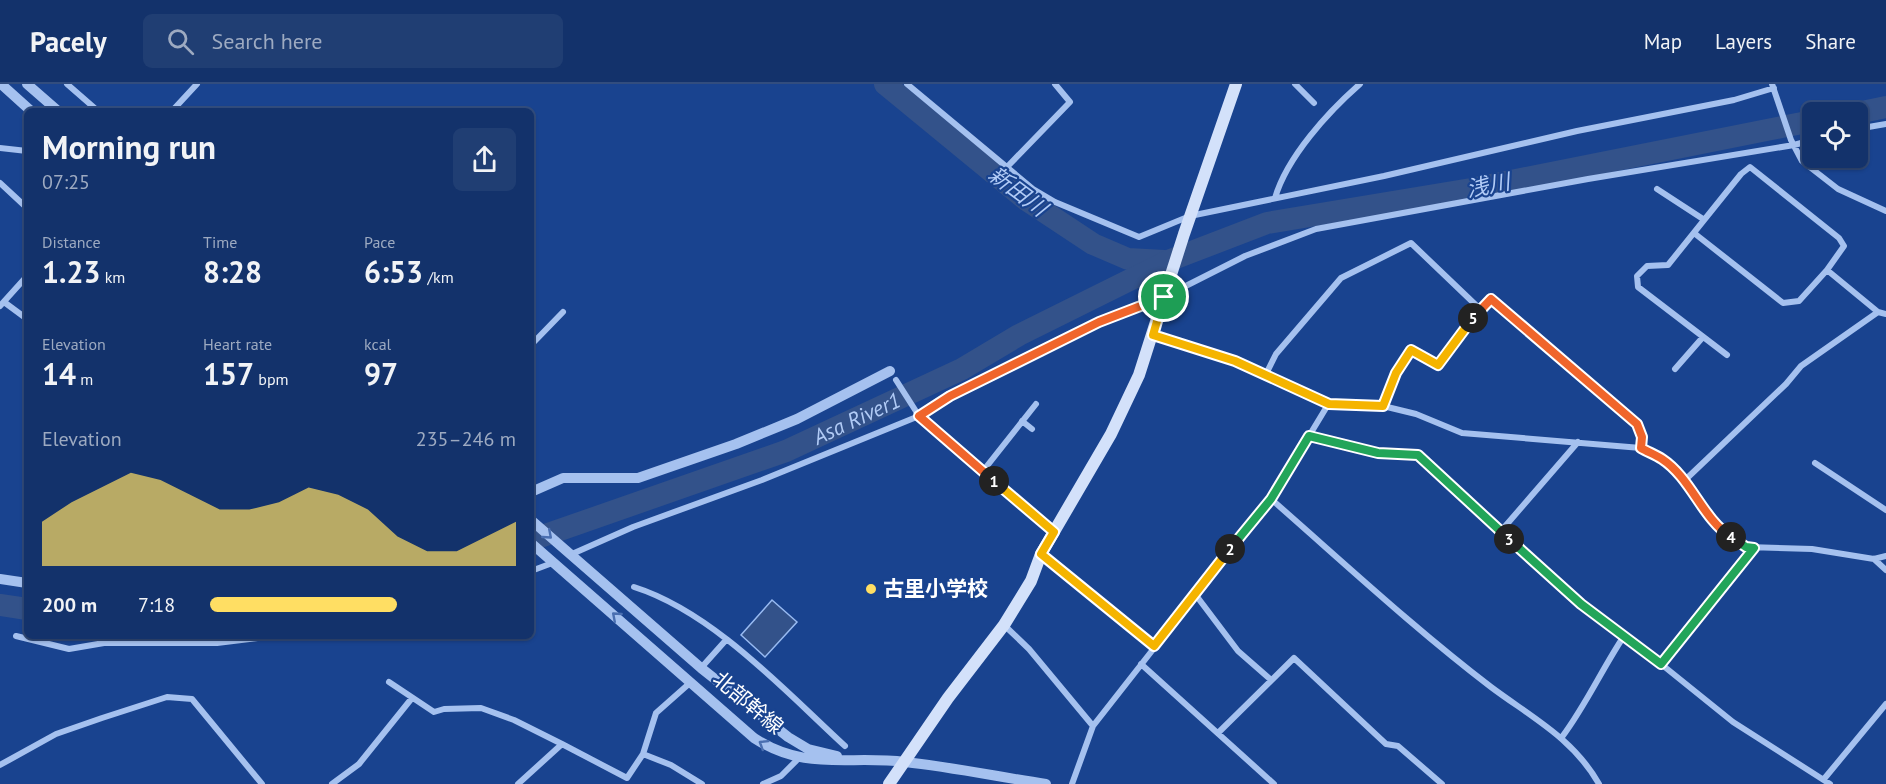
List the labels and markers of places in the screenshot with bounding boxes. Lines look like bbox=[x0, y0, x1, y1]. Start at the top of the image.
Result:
pin bbox=[1138, 271, 1189, 322]
pin: 5 bbox=[1458, 303, 1488, 333]
pin: 1 bbox=[979, 466, 1009, 496]
pin: 4 bbox=[1716, 522, 1746, 552]
pin: 3 bbox=[1494, 524, 1524, 554]
pin: 2 bbox=[1215, 534, 1245, 564]
place label: 古里小学校 bbox=[883, 575, 988, 602]
marker: 古里小学校 bbox=[864, 582, 878, 596]

